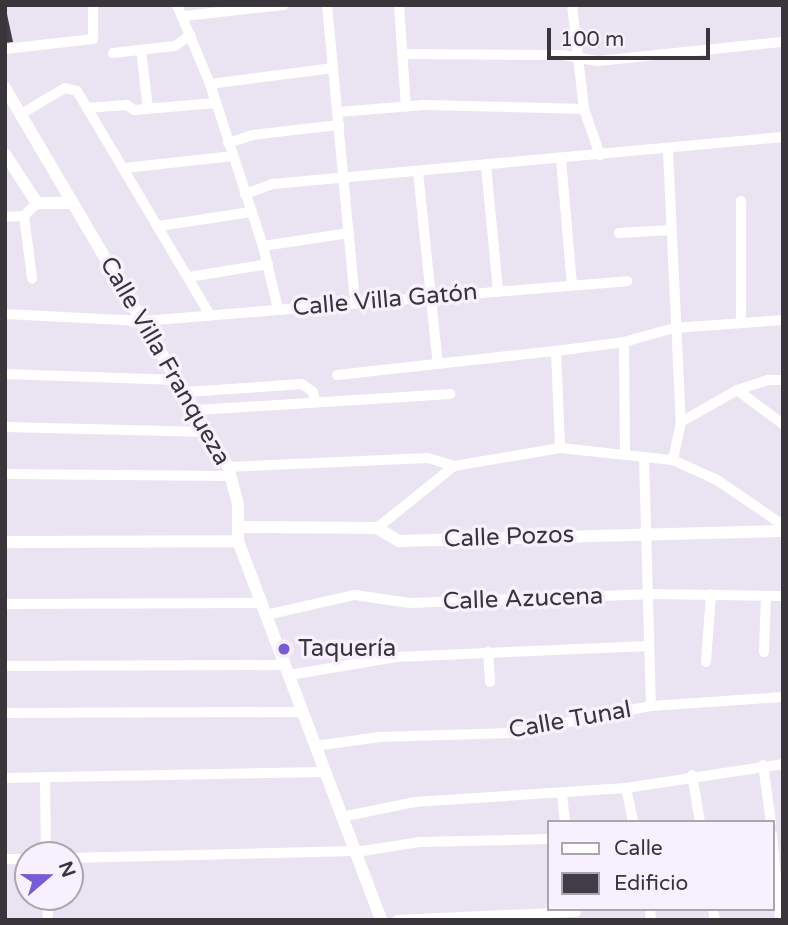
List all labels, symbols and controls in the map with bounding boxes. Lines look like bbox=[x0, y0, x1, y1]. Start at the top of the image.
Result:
scale bar bbox=[550, 14, 713, 58]
text: 100 m bbox=[560, 27, 624, 52]
street label: Calle Villa Franqueza bbox=[94, 252, 236, 470]
street label: Calle Villa Gatón bbox=[291, 278, 479, 322]
street label: Calle Pozos bbox=[443, 520, 575, 554]
street label: Calle Azucena bbox=[442, 582, 604, 616]
place label: Taquería bbox=[298, 635, 396, 663]
marker: Taquería bbox=[276, 641, 292, 657]
street label: Calle Tunal bbox=[507, 695, 633, 745]
legend bbox=[546, 820, 774, 911]
text: Calle bbox=[614, 836, 663, 861]
north arrow bbox=[14, 841, 84, 911]
text: N bbox=[54, 859, 80, 880]
text: Edificio bbox=[614, 871, 688, 896]

